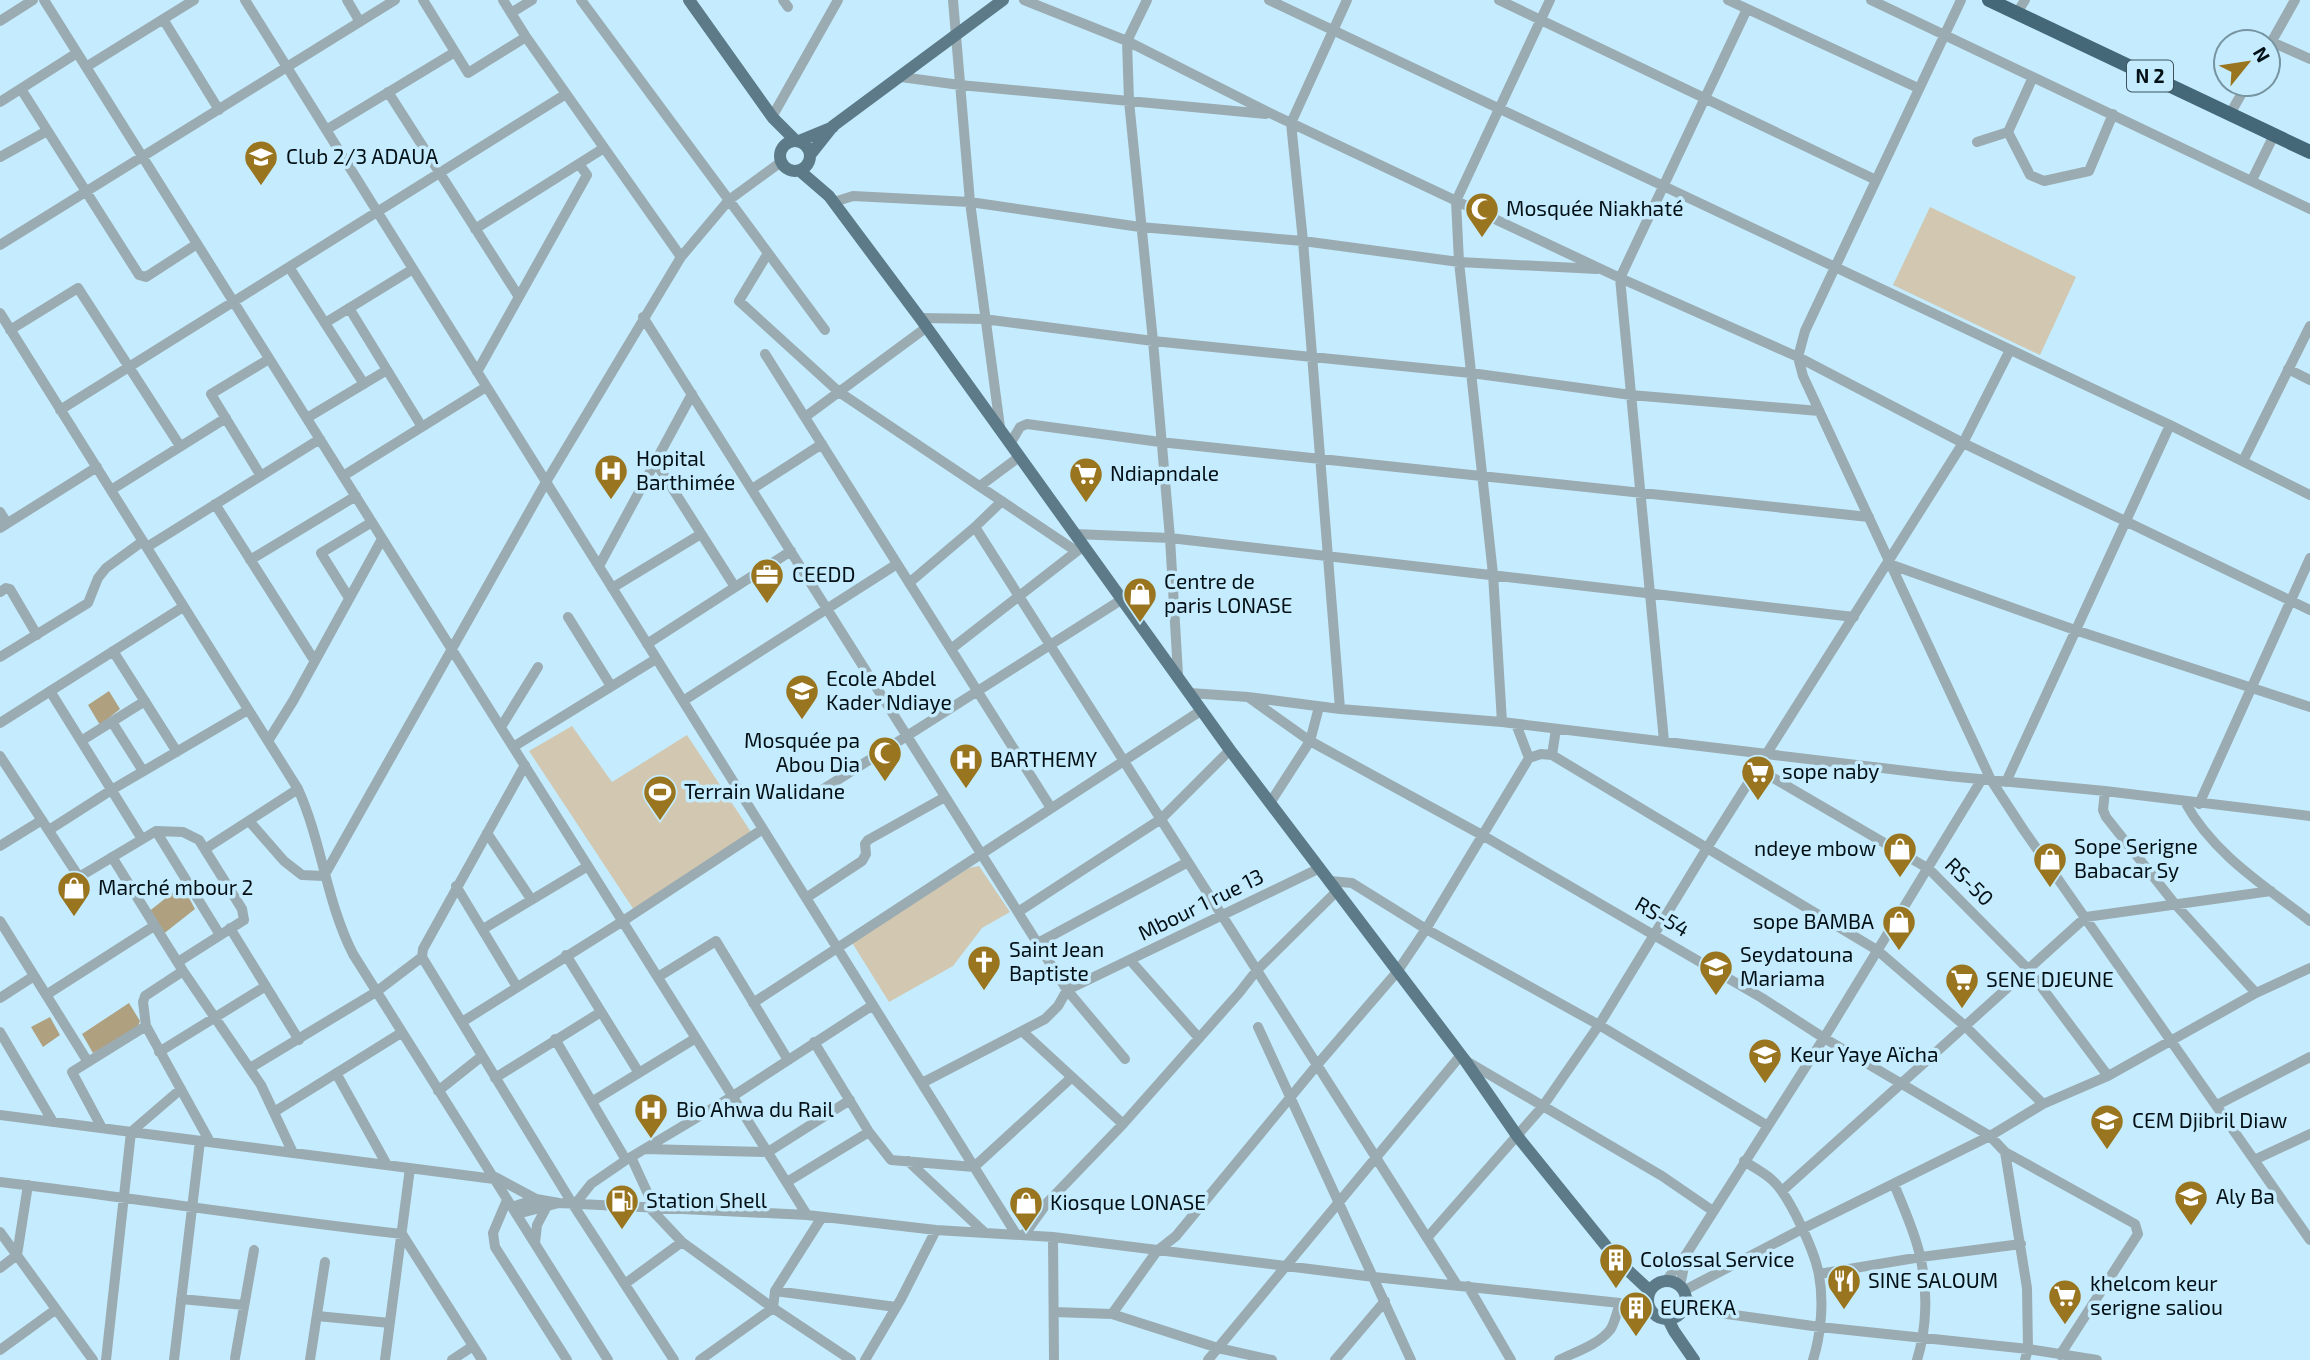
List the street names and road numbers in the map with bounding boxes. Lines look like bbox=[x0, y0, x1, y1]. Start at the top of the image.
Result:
road number: N 2 bbox=[2127, 60, 2173, 92]
street label: RS-50 bbox=[1941, 852, 1999, 910]
street label: Mbour 1 rue 13 bbox=[1134, 863, 1267, 945]
street label: RS-54 bbox=[1631, 890, 1694, 941]

